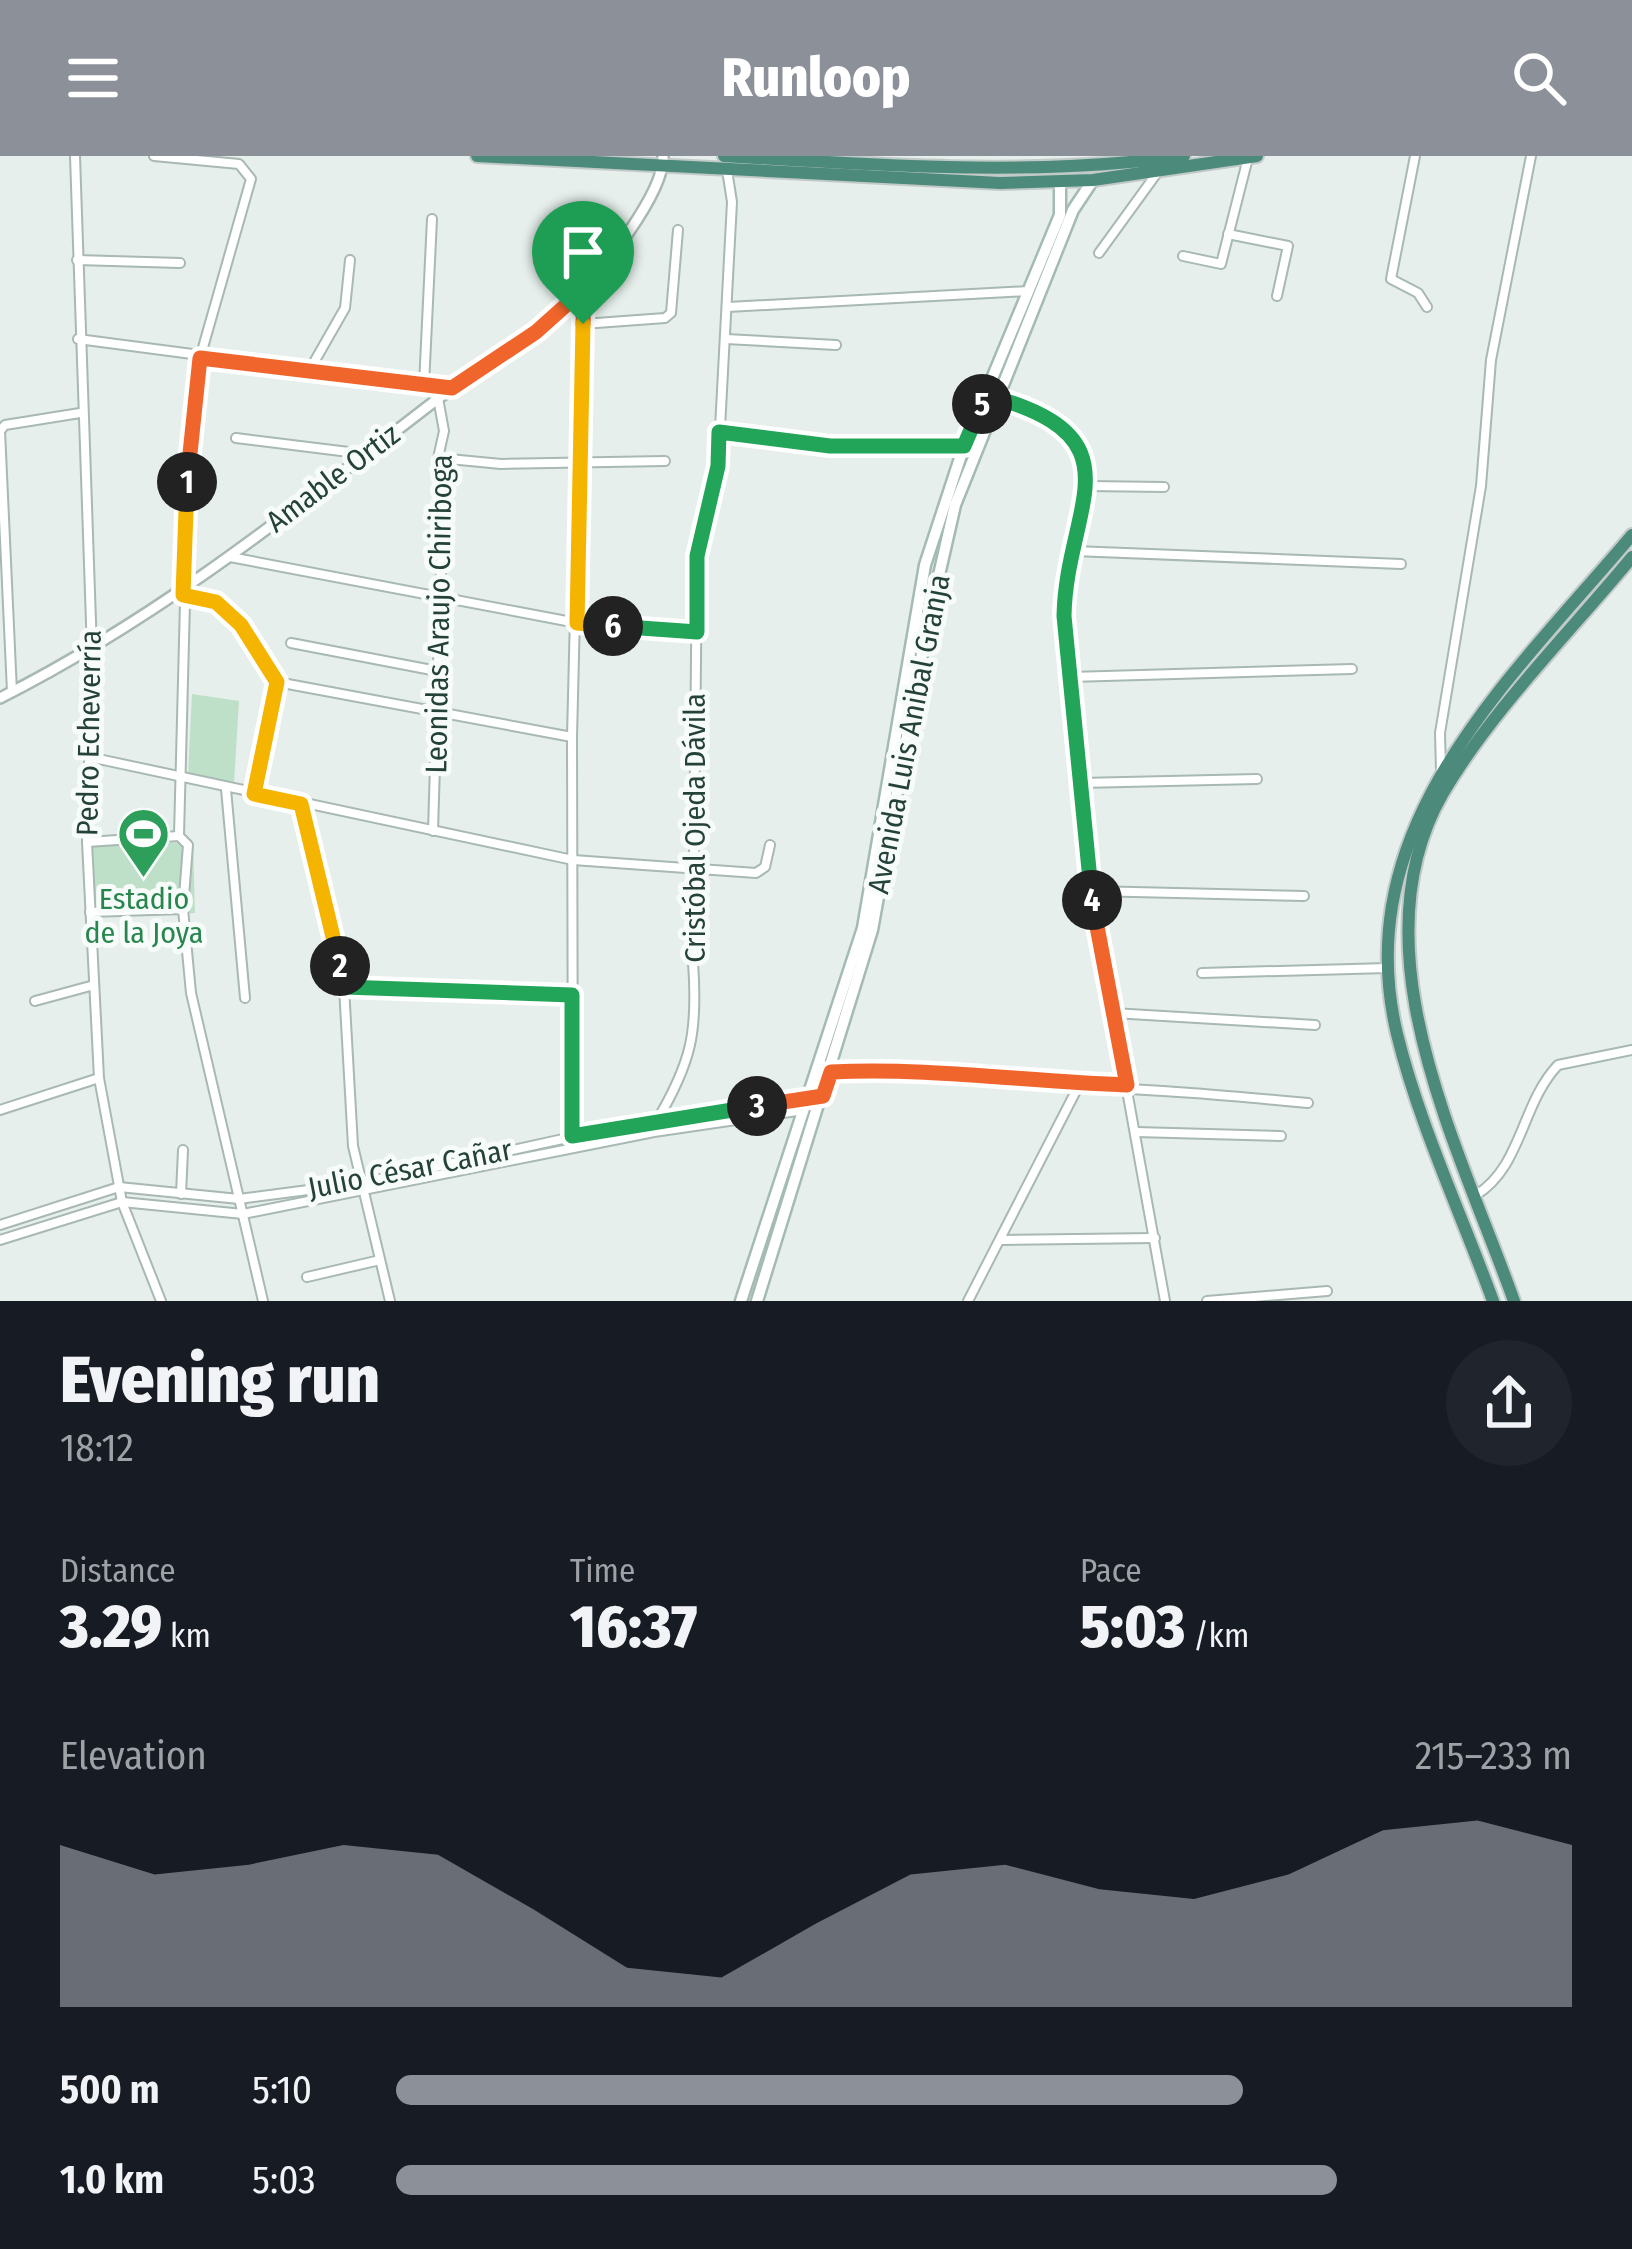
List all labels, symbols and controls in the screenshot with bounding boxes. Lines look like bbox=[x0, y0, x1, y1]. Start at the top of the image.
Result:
icon: menu bbox=[60, 45, 126, 111]
icon: search bbox=[1506, 45, 1572, 111]
text: Runloop bbox=[722, 46, 910, 110]
pin bbox=[532, 201, 634, 324]
icon: arrive bbox=[550, 219, 616, 285]
pin: 5 bbox=[952, 374, 1012, 434]
text: 5 bbox=[974, 384, 990, 424]
street label: Amable Ortiz bbox=[259, 416, 407, 540]
pin: 1 bbox=[157, 452, 217, 512]
street label: Leonidas Araujo Chiriboga bbox=[418, 454, 460, 774]
text: 1 bbox=[180, 462, 194, 502]
street label: Avenida Luis Anibal Granja bbox=[860, 571, 958, 897]
pin: 6 bbox=[583, 596, 643, 656]
text: 6 bbox=[604, 606, 622, 646]
street label: Pedro Echeverría bbox=[69, 630, 109, 836]
street label: Cristóbal Ojeda Dávila bbox=[677, 693, 713, 963]
sports icon: Estadio de la Joya bbox=[116, 806, 172, 880]
pin: 4 bbox=[1062, 870, 1122, 930]
text: 4 bbox=[1084, 880, 1100, 920]
place label: Estadio de la Joya bbox=[85, 881, 203, 951]
pin: 2 bbox=[310, 936, 370, 996]
text: 2 bbox=[332, 946, 348, 986]
pin: 3 bbox=[727, 1076, 787, 1136]
text: 3 bbox=[749, 1086, 765, 1126]
street label: Julio César Cañar bbox=[305, 1131, 516, 1206]
text: Evening run bbox=[60, 1340, 380, 1419]
button: share bbox=[1446, 1340, 1572, 1466]
text: 18:12 bbox=[60, 1425, 134, 1471]
text: Distance bbox=[60, 1551, 176, 1591]
text: Time bbox=[570, 1551, 635, 1591]
text: Pace bbox=[1080, 1551, 1142, 1591]
text: 3.29 bbox=[60, 1591, 162, 1663]
text: 16:37 bbox=[570, 1591, 697, 1663]
text: 5:03 bbox=[1080, 1591, 1185, 1663]
text: km bbox=[162, 1616, 211, 1656]
text: /km bbox=[1185, 1616, 1249, 1656]
text: Elevation bbox=[60, 1733, 207, 1779]
text: 215–233 m bbox=[1415, 1733, 1572, 1779]
text: 500 m bbox=[60, 2067, 160, 2113]
text: 5:10 bbox=[252, 2067, 312, 2113]
text: 1.0 km bbox=[60, 2157, 164, 2203]
text: 5:03 bbox=[252, 2157, 316, 2203]

